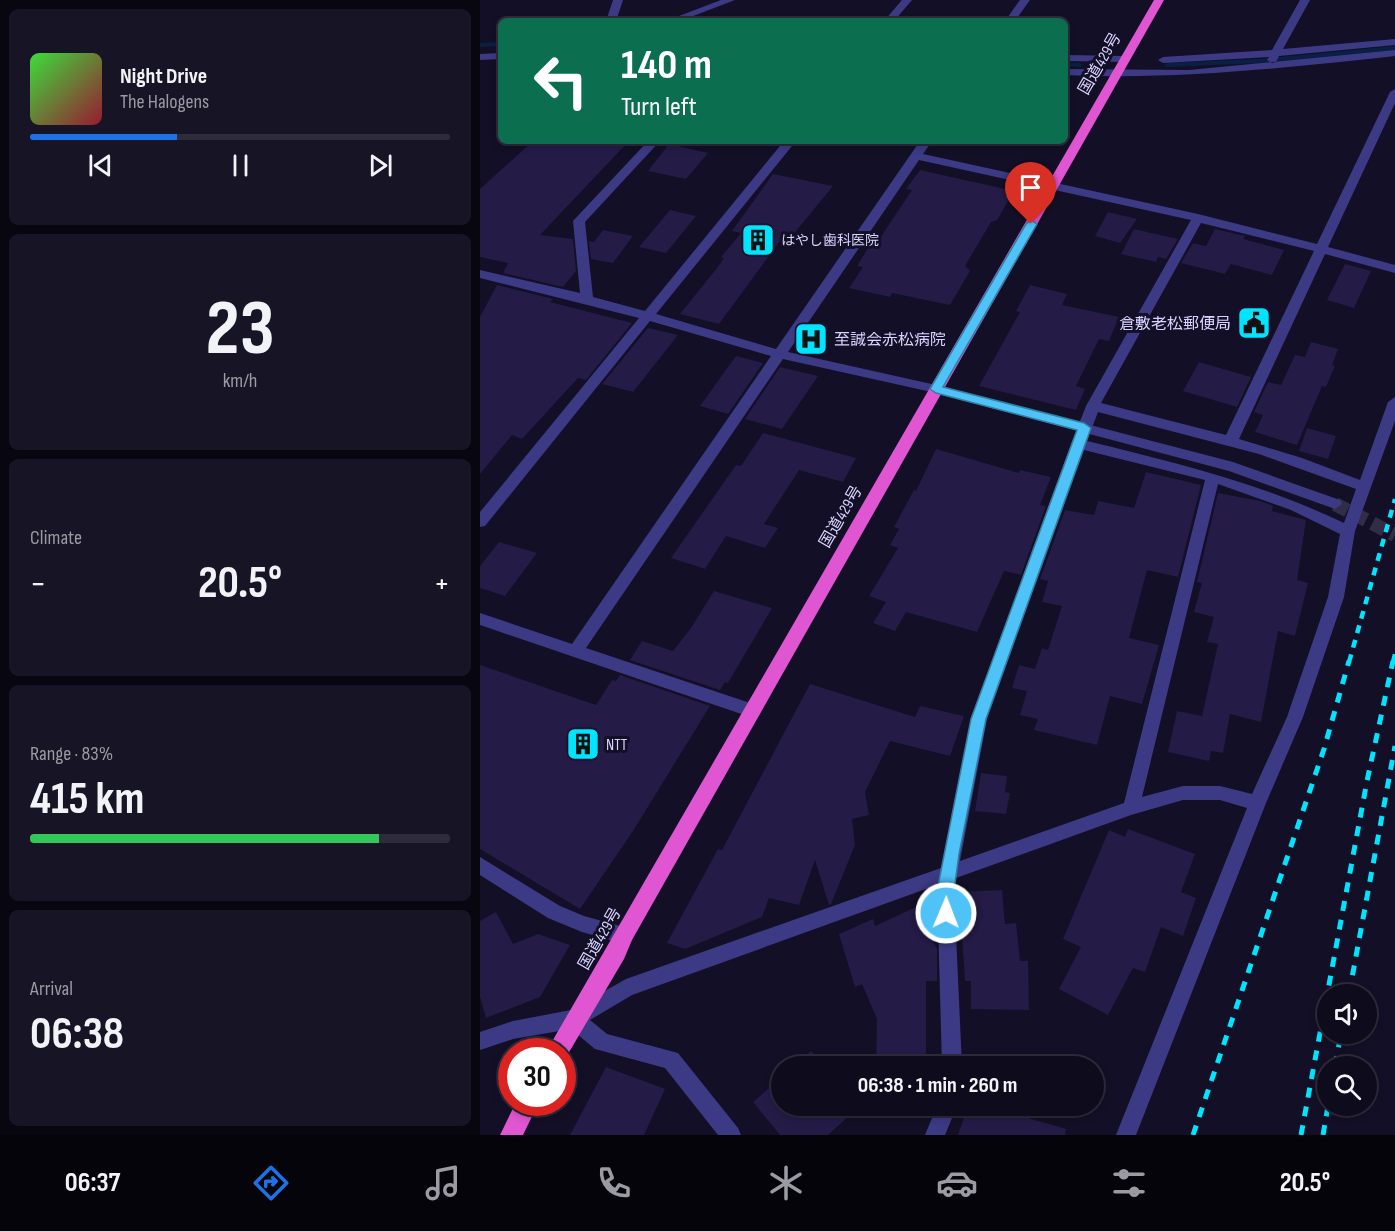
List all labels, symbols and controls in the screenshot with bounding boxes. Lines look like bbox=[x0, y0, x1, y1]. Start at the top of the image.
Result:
street label: 国道429号 bbox=[1075, 29, 1126, 98]
text: 140 m bbox=[621, 40, 712, 91]
icon: left bbox=[522, 42, 600, 120]
text: Night Drive bbox=[120, 63, 207, 90]
text: The Halogens bbox=[120, 90, 209, 114]
text: Turn left bbox=[621, 91, 697, 123]
icon: previous bbox=[84, 149, 117, 182]
icon: pause bbox=[224, 149, 257, 182]
icon: next bbox=[364, 149, 397, 182]
pin bbox=[1005, 162, 1056, 224]
icon: arrive bbox=[1014, 171, 1047, 204]
building icon: はやし歯科医院 bbox=[740, 222, 776, 258]
place label: はやし歯科医院 bbox=[781, 232, 879, 249]
text: 23 bbox=[205, 283, 275, 376]
public building icon: 倉敷老松郵便局 bbox=[1236, 305, 1272, 341]
place label: 倉敷老松郵便局 bbox=[1119, 315, 1231, 334]
hospital icon: 至誠会赤松病院 bbox=[793, 321, 829, 357]
place label: 至誠会赤松病院 bbox=[834, 331, 946, 350]
text: km/h bbox=[223, 369, 257, 393]
street label: 国道429号 bbox=[816, 482, 867, 551]
text: Climate bbox=[30, 526, 82, 550]
text: 20.5° bbox=[198, 556, 282, 611]
text: − bbox=[30, 564, 46, 604]
text: + bbox=[434, 564, 450, 604]
building icon: NTT bbox=[565, 726, 601, 762]
place label: NTT bbox=[606, 736, 628, 755]
text: Range · 83% bbox=[30, 742, 113, 766]
text: 415 km bbox=[30, 772, 144, 827]
position arrow bbox=[914, 881, 978, 945]
street label: 国道429号 bbox=[575, 904, 626, 973]
text: Arrival bbox=[30, 977, 73, 1001]
map controls bbox=[1317, 984, 1377, 1116]
button: sound bbox=[1317, 984, 1377, 1044]
text: 06:38 bbox=[30, 1007, 124, 1062]
speed limit sign: 30 bbox=[498, 1038, 576, 1116]
button: search bbox=[1317, 1056, 1377, 1116]
text: 06:38 · 1 min · 260 m bbox=[858, 1072, 1017, 1099]
icon: directions bbox=[250, 1162, 292, 1204]
icon: music bbox=[422, 1162, 464, 1204]
icon: phone bbox=[593, 1162, 635, 1204]
icon: climate bbox=[765, 1162, 807, 1204]
icon: car bbox=[936, 1162, 978, 1204]
icon: filters bbox=[1108, 1162, 1150, 1204]
text: 06:37 bbox=[65, 1167, 120, 1199]
text: 20.5° bbox=[1280, 1167, 1330, 1199]

